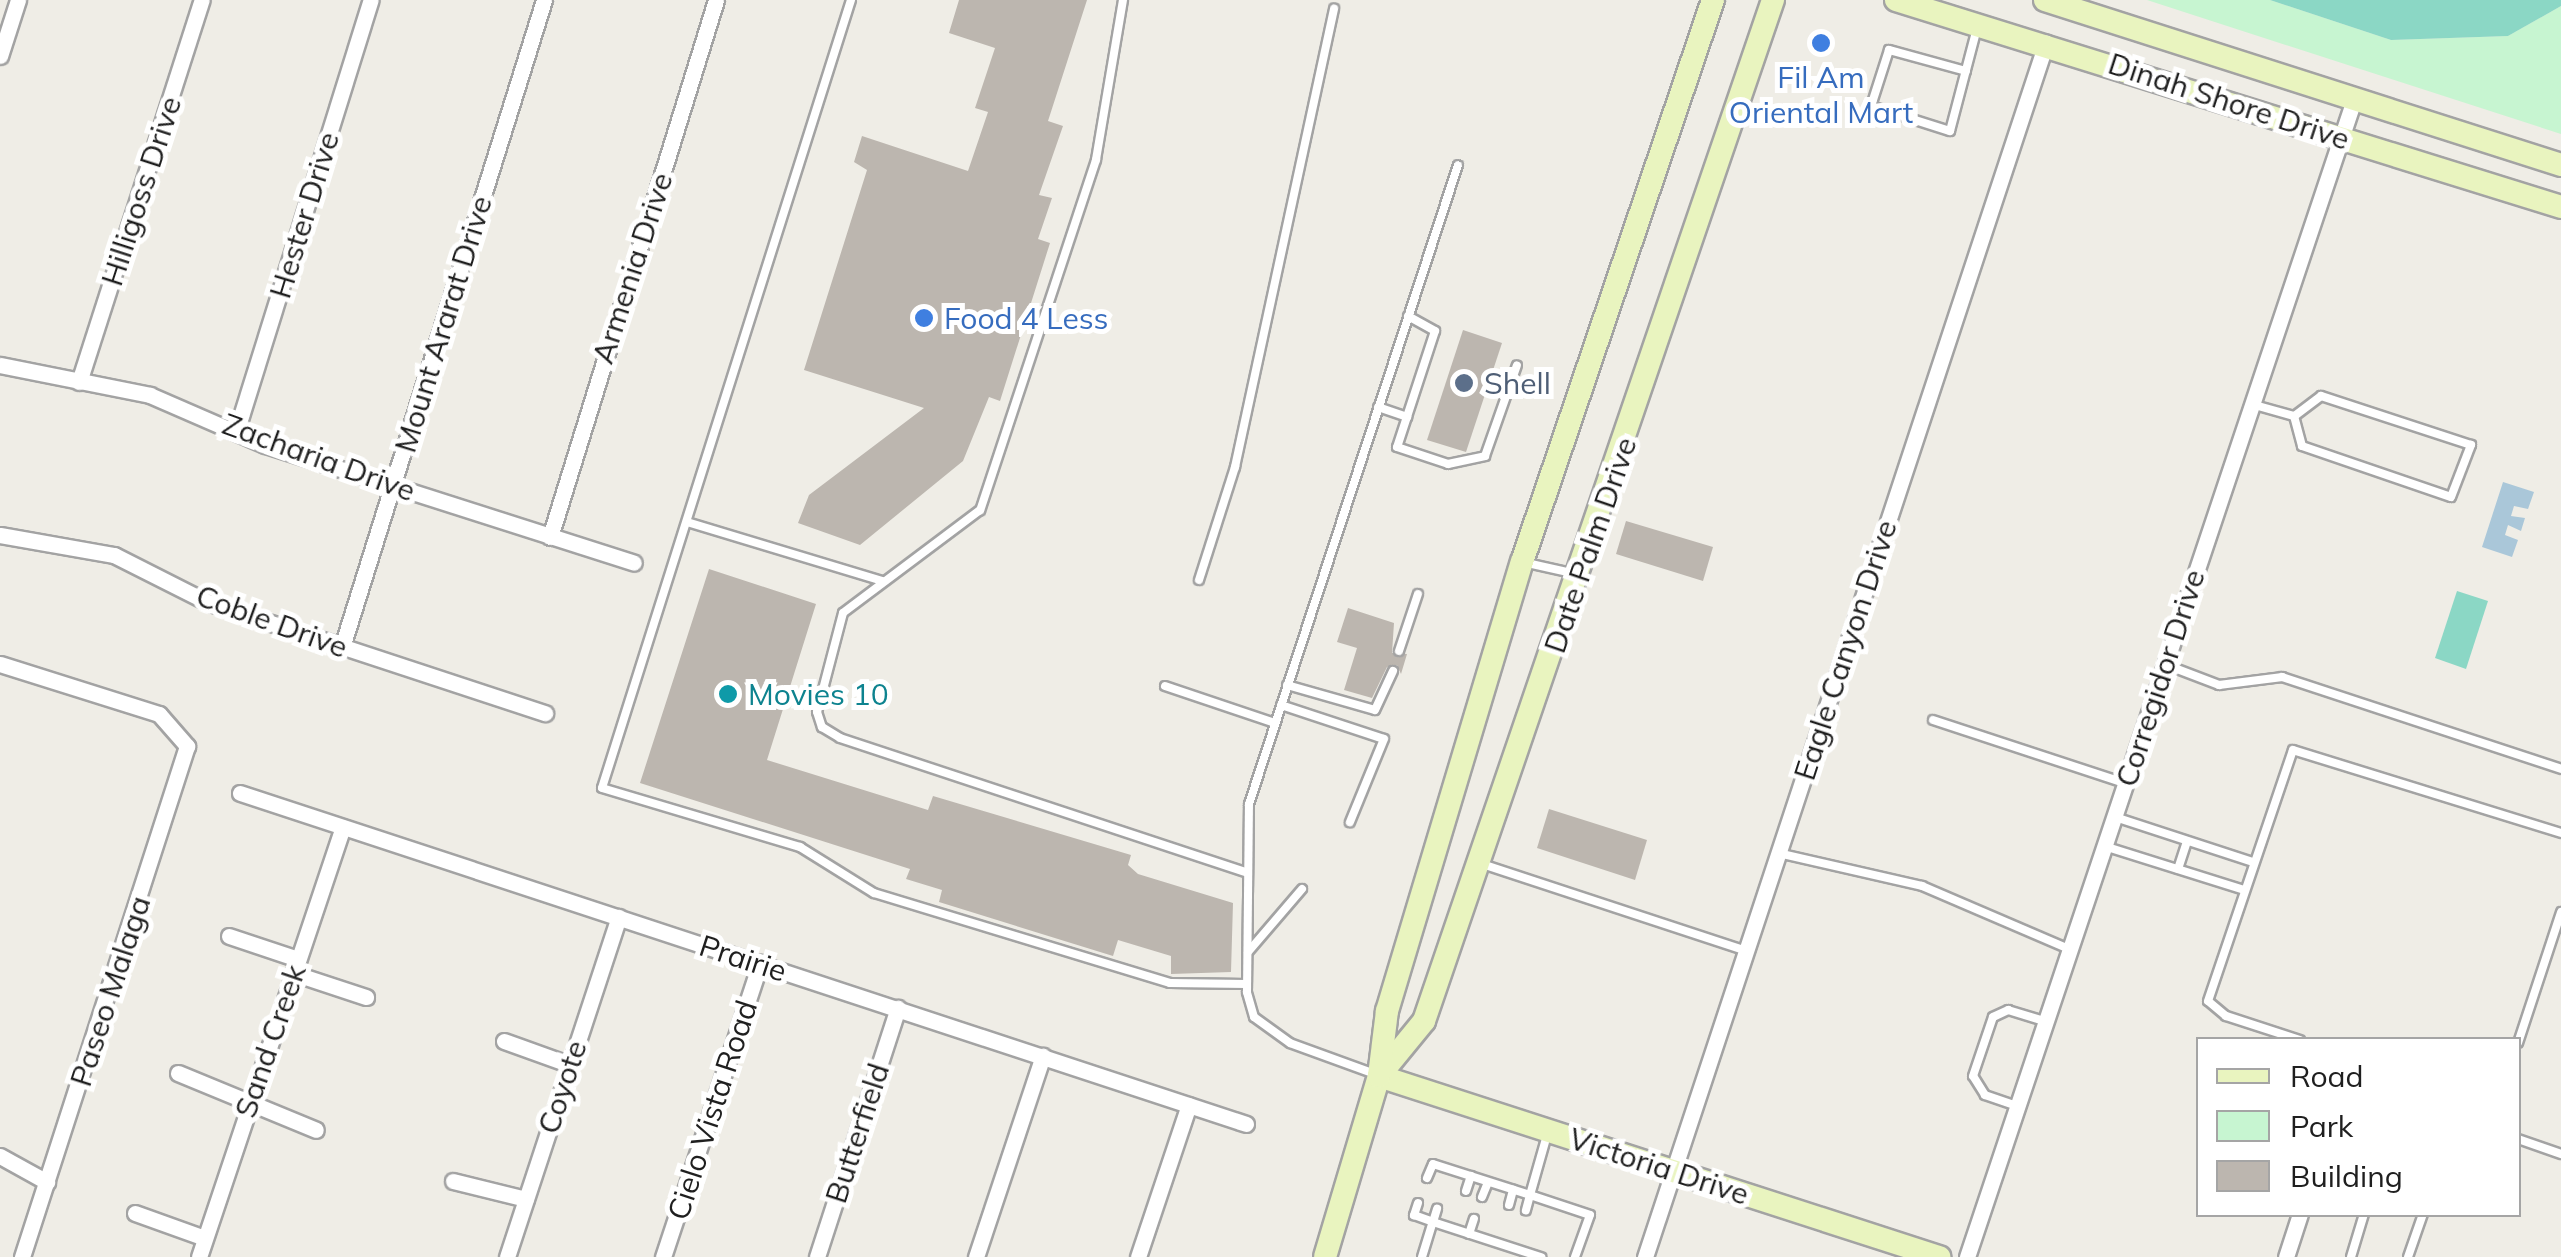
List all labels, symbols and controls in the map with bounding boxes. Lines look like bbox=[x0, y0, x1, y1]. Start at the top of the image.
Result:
marker: Fil Am Oriental Mart bbox=[1810, 32, 1832, 54]
street label: Dinah Shore Drive bbox=[2104, 45, 2354, 157]
place label: Fil Am Oriental Mart bbox=[1729, 59, 1913, 130]
street label: Hilligoss Drive bbox=[93, 92, 189, 290]
street label: Hester Drive bbox=[262, 128, 346, 302]
street label: Armenia Drive bbox=[584, 168, 680, 368]
street label: Mount Ararat Drive bbox=[387, 191, 499, 457]
place label: Food 4 Less bbox=[944, 300, 1108, 336]
marker: Food 4 Less bbox=[913, 307, 935, 329]
place label: Shell bbox=[1484, 365, 1551, 401]
marker: Shell bbox=[1453, 372, 1475, 394]
street label: Zacharia Drive bbox=[218, 405, 420, 509]
street label: Date Palm Drive bbox=[1536, 433, 1644, 657]
street label: Eagle Canyon Drive bbox=[1786, 516, 1904, 784]
street label: Corregidor Drive bbox=[2108, 565, 2212, 791]
street label: Coble Drive bbox=[191, 577, 353, 665]
place label: Movies 10 bbox=[748, 676, 889, 712]
marker: Movies 10 bbox=[717, 683, 739, 705]
street label: Paseo Malaga bbox=[62, 891, 158, 1091]
street label: Prairie bbox=[695, 927, 791, 989]
street label: Sand Creek bbox=[227, 960, 313, 1122]
street label: Cielo Vista Road bbox=[660, 996, 764, 1224]
street label: Coyote bbox=[530, 1036, 594, 1138]
legend bbox=[2196, 1037, 2521, 1217]
text: Road bbox=[2290, 1057, 2364, 1095]
street label: Butterfield bbox=[818, 1059, 896, 1207]
text: Park bbox=[2290, 1107, 2353, 1145]
street label: Victoria Drive bbox=[1565, 1120, 1753, 1212]
text: Building bbox=[2290, 1157, 2403, 1195]

